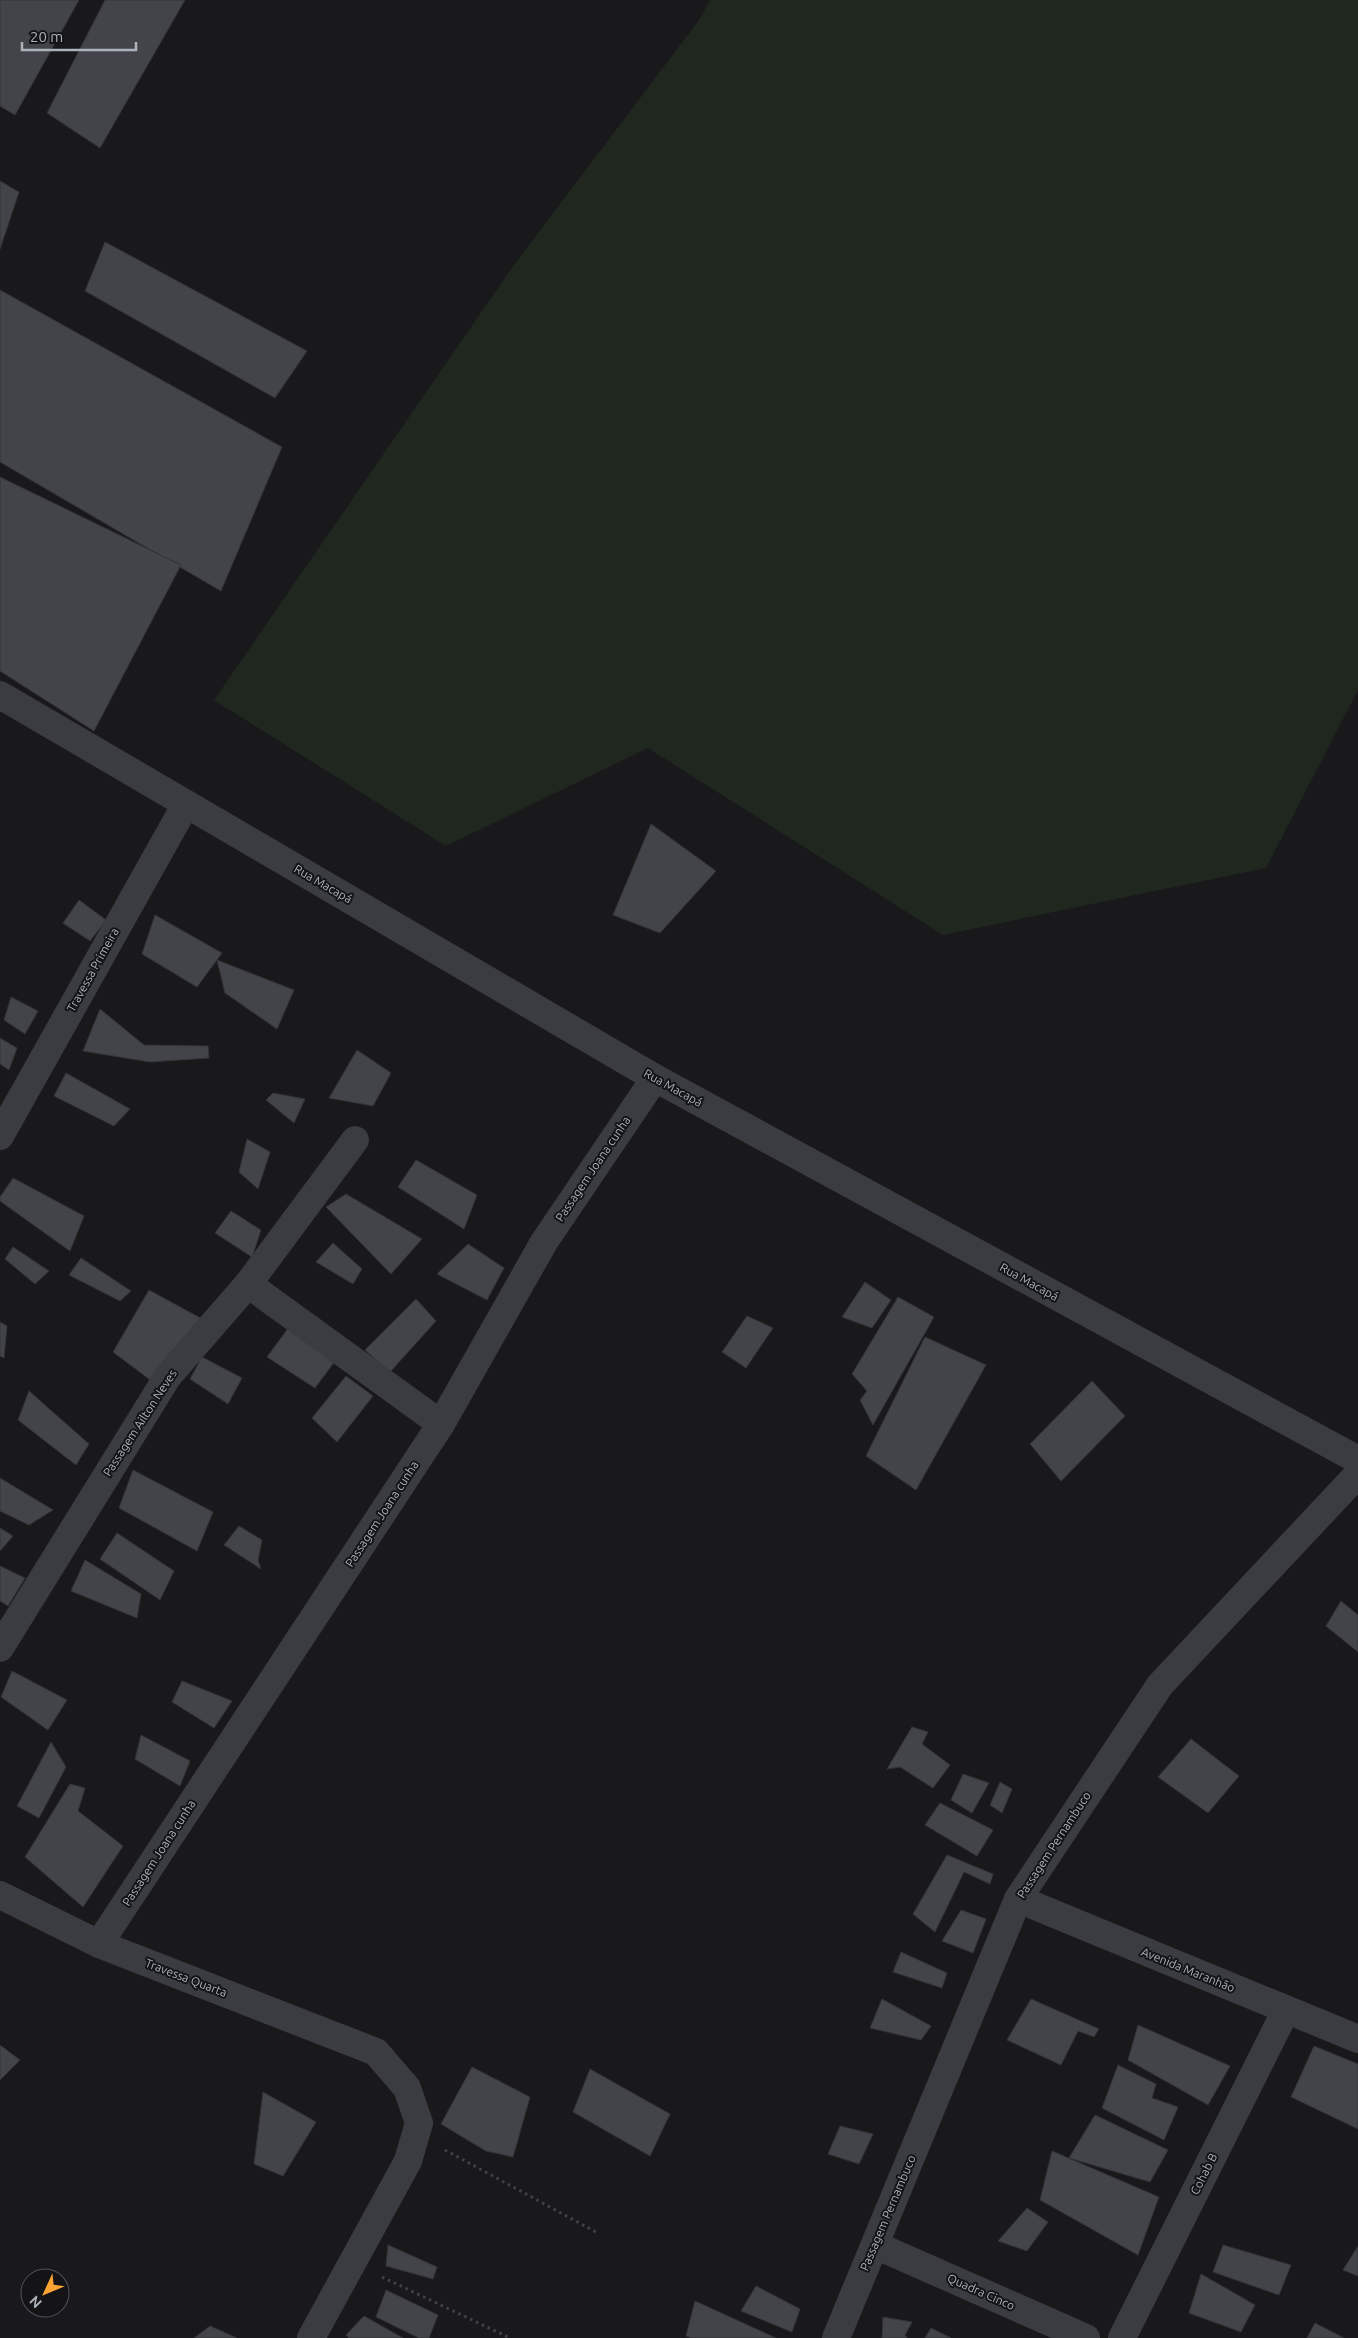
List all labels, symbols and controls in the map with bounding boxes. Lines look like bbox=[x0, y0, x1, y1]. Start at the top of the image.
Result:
scale bar bbox=[22, 20, 136, 52]
text: 20 m bbox=[30, 28, 63, 45]
street label: Rua Macapá bbox=[292, 862, 355, 905]
street label: Travessa Primeira bbox=[64, 925, 121, 1014]
street label: Rua Macapá bbox=[642, 1066, 705, 1109]
street label: Passagem Joana cunha bbox=[553, 1114, 633, 1224]
street label: Rua Macapá bbox=[998, 1260, 1061, 1303]
street label: Passagem Ailton Neves bbox=[100, 1367, 179, 1478]
street label: Passagem Joana cunha bbox=[342, 1458, 421, 1569]
street label: Passagem Pernambuco bbox=[1014, 1789, 1093, 1900]
street label: Passagem Joana cunha bbox=[119, 1797, 198, 1908]
street label: Avenida Maranhão bbox=[1139, 1945, 1237, 1994]
street label: Travessa Quarta bbox=[143, 1956, 229, 1999]
street label: Cohab B bbox=[1188, 2151, 1220, 2197]
street label: Passagem Pernambuco bbox=[857, 2153, 918, 2273]
north arrow bbox=[20, 2268, 70, 2318]
street label: Quadra Cinco bbox=[945, 2271, 1017, 2312]
text: N bbox=[26, 2293, 45, 2311]

